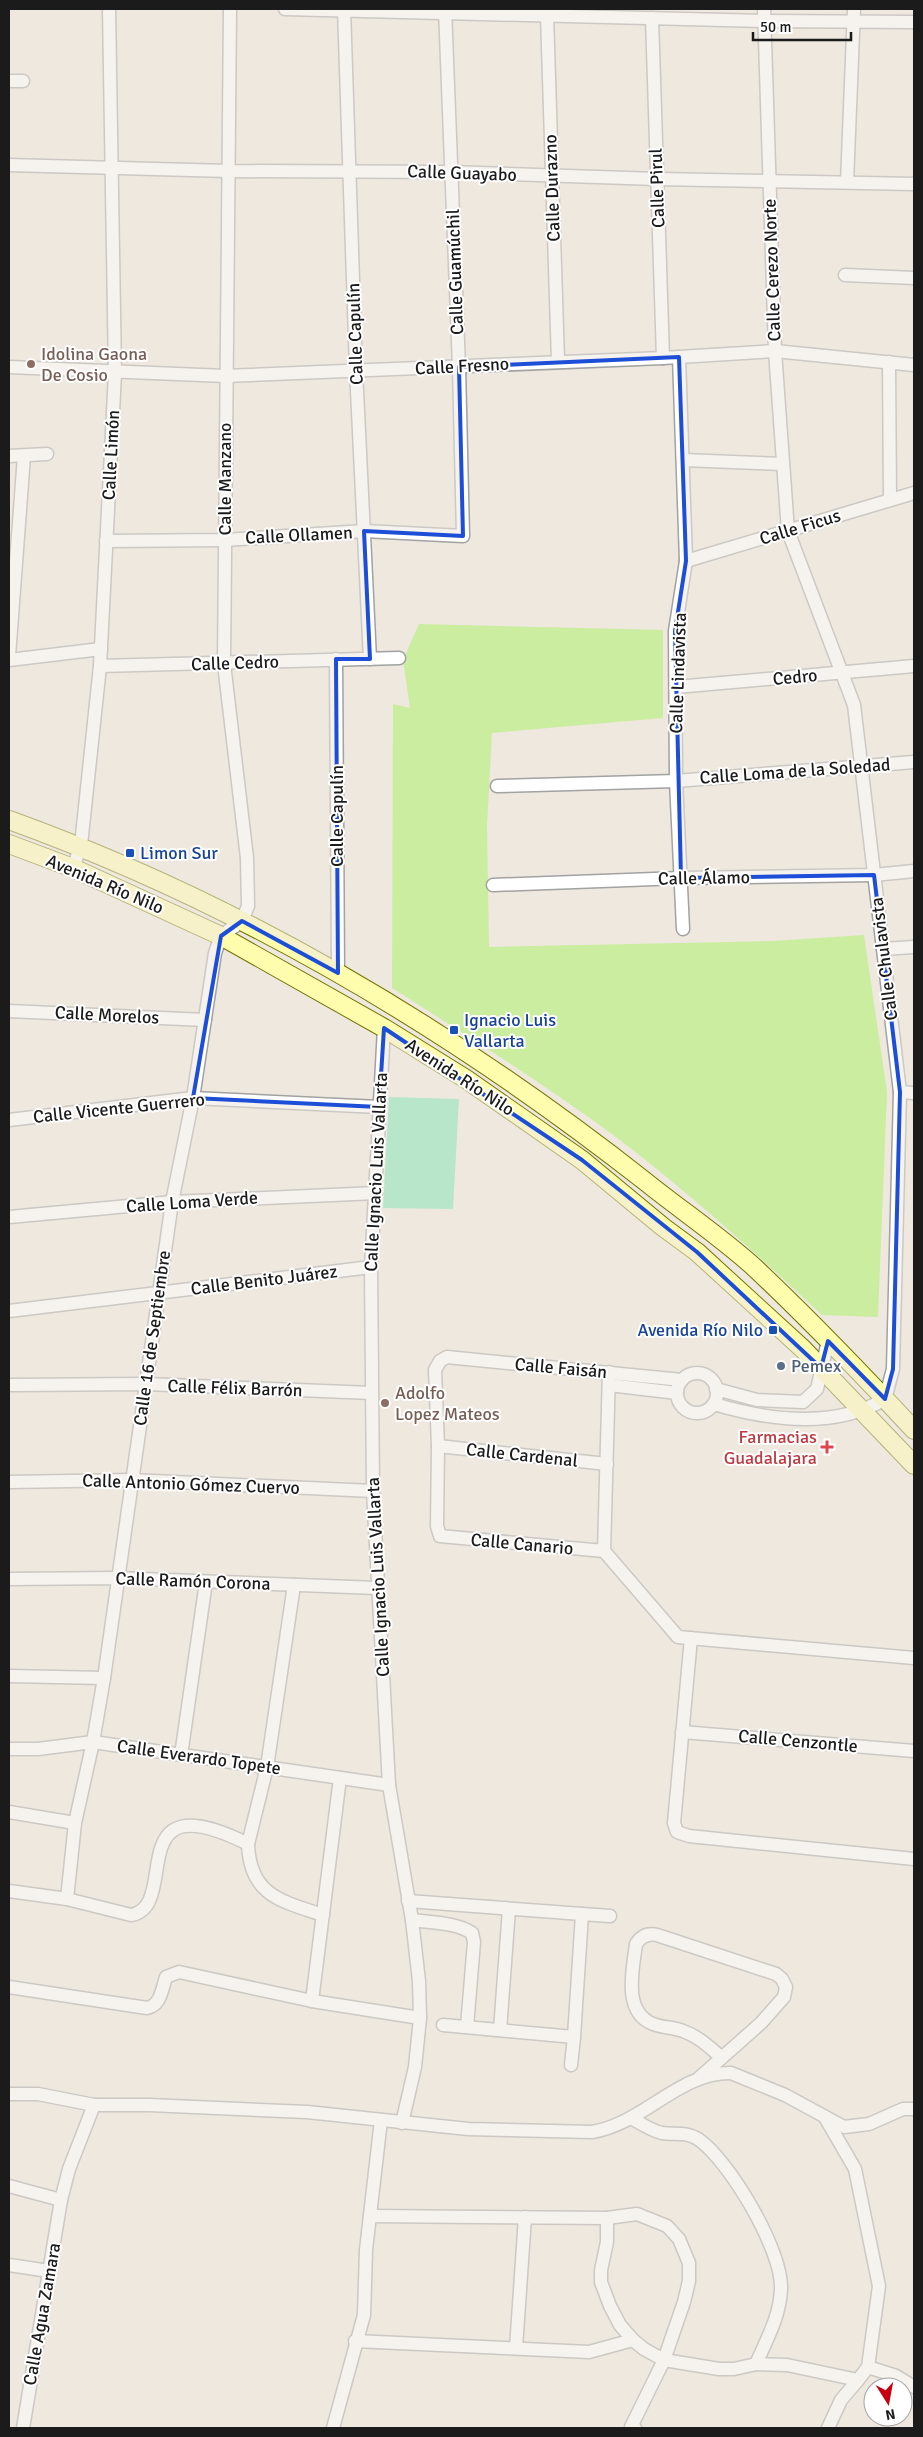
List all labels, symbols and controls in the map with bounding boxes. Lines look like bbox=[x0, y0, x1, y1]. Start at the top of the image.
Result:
scale bar bbox=[753, 10, 850, 42]
text: 50 m bbox=[760, 18, 791, 36]
street label: Calle Durazno bbox=[539, 134, 565, 242]
street label: Calle Pirul bbox=[645, 148, 669, 228]
street label: Calle Guayabo bbox=[407, 160, 517, 186]
street label: Calle Cerezo Norte bbox=[759, 198, 785, 342]
street label: Calle Guamúchil bbox=[442, 209, 468, 335]
street label: Calle Capulín bbox=[342, 283, 368, 385]
place label: Idolina Gaona De Cosio bbox=[41, 343, 147, 386]
street label: Calle Fresno bbox=[414, 353, 510, 379]
marker: Idolina Gaona De Cosio bbox=[25, 358, 37, 370]
street label: Calle Limón bbox=[98, 409, 124, 501]
street label: Calle Manzano bbox=[214, 423, 236, 535]
street label: Calle Ficus bbox=[757, 504, 843, 550]
street label: Calle Ollamen bbox=[245, 521, 353, 549]
street label: Calle Lindavista bbox=[665, 612, 691, 734]
street label: Calle Cedro bbox=[191, 650, 279, 676]
street label: Cedro bbox=[772, 664, 818, 690]
street label: Calle Loma de la Soledad bbox=[699, 753, 891, 789]
street label: Calle Capulín bbox=[326, 765, 348, 867]
place label: Limon Sur bbox=[140, 842, 218, 864]
marker: Limon Sur bbox=[124, 847, 136, 859]
street label: Avenida Río Nilo bbox=[43, 849, 167, 919]
street label: Calle Álamo bbox=[658, 866, 750, 890]
street label: Calle Chulavista bbox=[866, 896, 902, 1022]
street label: Calle Morelos bbox=[54, 1001, 160, 1029]
place label: Ignacio Luis Vallarta bbox=[464, 1009, 556, 1052]
marker: Ignacio Luis Vallarta bbox=[448, 1024, 460, 1036]
street label: Avenida Río Nilo bbox=[401, 1034, 519, 1120]
street label: Calle Ignacio Luis Vallarta bbox=[360, 1072, 392, 1272]
street label: Calle Vicente Guerrero bbox=[32, 1088, 206, 1128]
street label: Calle Loma Verde bbox=[125, 1186, 259, 1218]
street label: Calle 16 de Septiembre bbox=[129, 1249, 175, 1427]
street label: Calle Benito Juárez bbox=[190, 1260, 338, 1300]
place label: Avenida Río Nilo bbox=[637, 1319, 763, 1341]
marker: Avenida Río Nilo bbox=[767, 1324, 779, 1336]
street label: Calle Faisán bbox=[514, 1353, 608, 1383]
place label: Pemex bbox=[791, 1355, 842, 1377]
marker: Pemex bbox=[775, 1360, 787, 1372]
street label: Calle Félix Barrón bbox=[167, 1375, 303, 1401]
place label: Adolfo Lopez Mateos bbox=[395, 1382, 500, 1425]
marker: Adolfo Lopez Mateos bbox=[379, 1397, 391, 1409]
place label: Farmacias Guadalajara bbox=[724, 1426, 817, 1469]
street label: Calle Cardenal bbox=[465, 1438, 579, 1472]
marker: Farmacias Guadalajara bbox=[821, 1441, 833, 1453]
street label: Calle Antonio Gómez Cuervo bbox=[82, 1469, 300, 1499]
street label: Calle Ignacio Luis Vallarta bbox=[362, 1477, 394, 1677]
street label: Calle Canario bbox=[470, 1529, 574, 1559]
street label: Calle Ramón Corona bbox=[115, 1567, 271, 1595]
street label: Calle Cenzontle bbox=[737, 1725, 859, 1757]
street label: Calle Everardo Topete bbox=[116, 1735, 282, 1779]
street label: Calle Agua Zamara bbox=[19, 2241, 65, 2387]
north arrow bbox=[863, 2377, 913, 2427]
text: N bbox=[884, 2405, 897, 2424]

